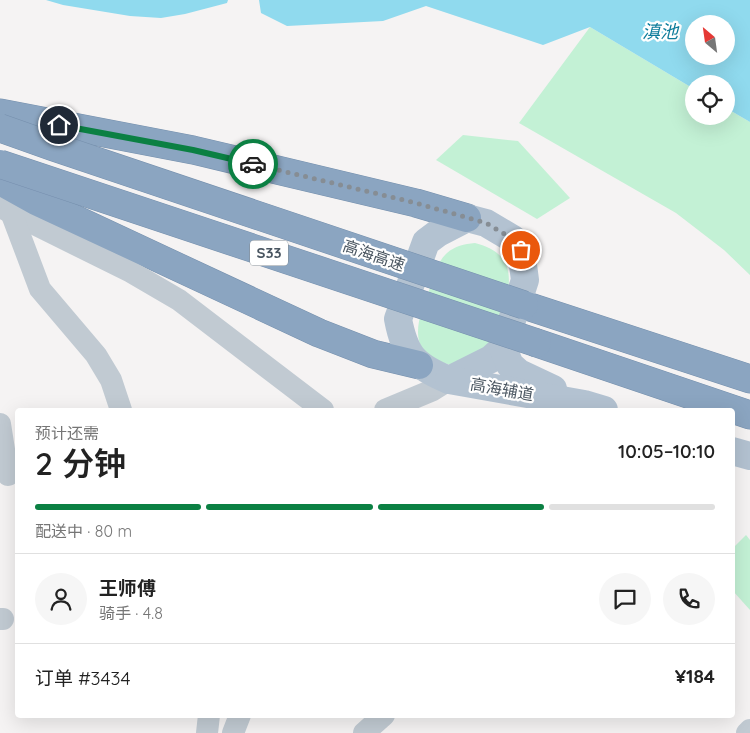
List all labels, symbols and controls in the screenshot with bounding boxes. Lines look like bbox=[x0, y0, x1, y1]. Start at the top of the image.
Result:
north arrow bbox=[685, 15, 735, 65]
map controls bbox=[685, 15, 735, 125]
water label: 滇池 bbox=[642, 20, 680, 43]
button: locate bbox=[685, 75, 735, 125]
pin bbox=[38, 104, 80, 146]
icon: home bbox=[45, 111, 73, 139]
courier bbox=[228, 139, 278, 189]
icon: car bbox=[239, 150, 267, 178]
pin bbox=[500, 229, 542, 271]
street label: 高海高速 bbox=[340, 235, 408, 275]
icon: bag bbox=[507, 236, 535, 264]
road number: S33 bbox=[250, 240, 288, 266]
street label: 高海辅道 bbox=[469, 374, 535, 404]
text: 预计还需 bbox=[35, 423, 99, 443]
text: 10:05–10:10 bbox=[618, 439, 715, 463]
text: 2 分钟 bbox=[35, 443, 126, 483]
text: 配送中 · 80 m bbox=[35, 521, 132, 541]
button: person bbox=[35, 573, 87, 625]
button: chat bbox=[599, 573, 651, 625]
button: phone bbox=[663, 573, 715, 625]
text: 王师傅 bbox=[99, 576, 156, 600]
text: 骑手 · 4.8 bbox=[99, 603, 163, 623]
text: ¥184 bbox=[675, 664, 715, 688]
text: 订单 #3434 bbox=[35, 666, 131, 690]

